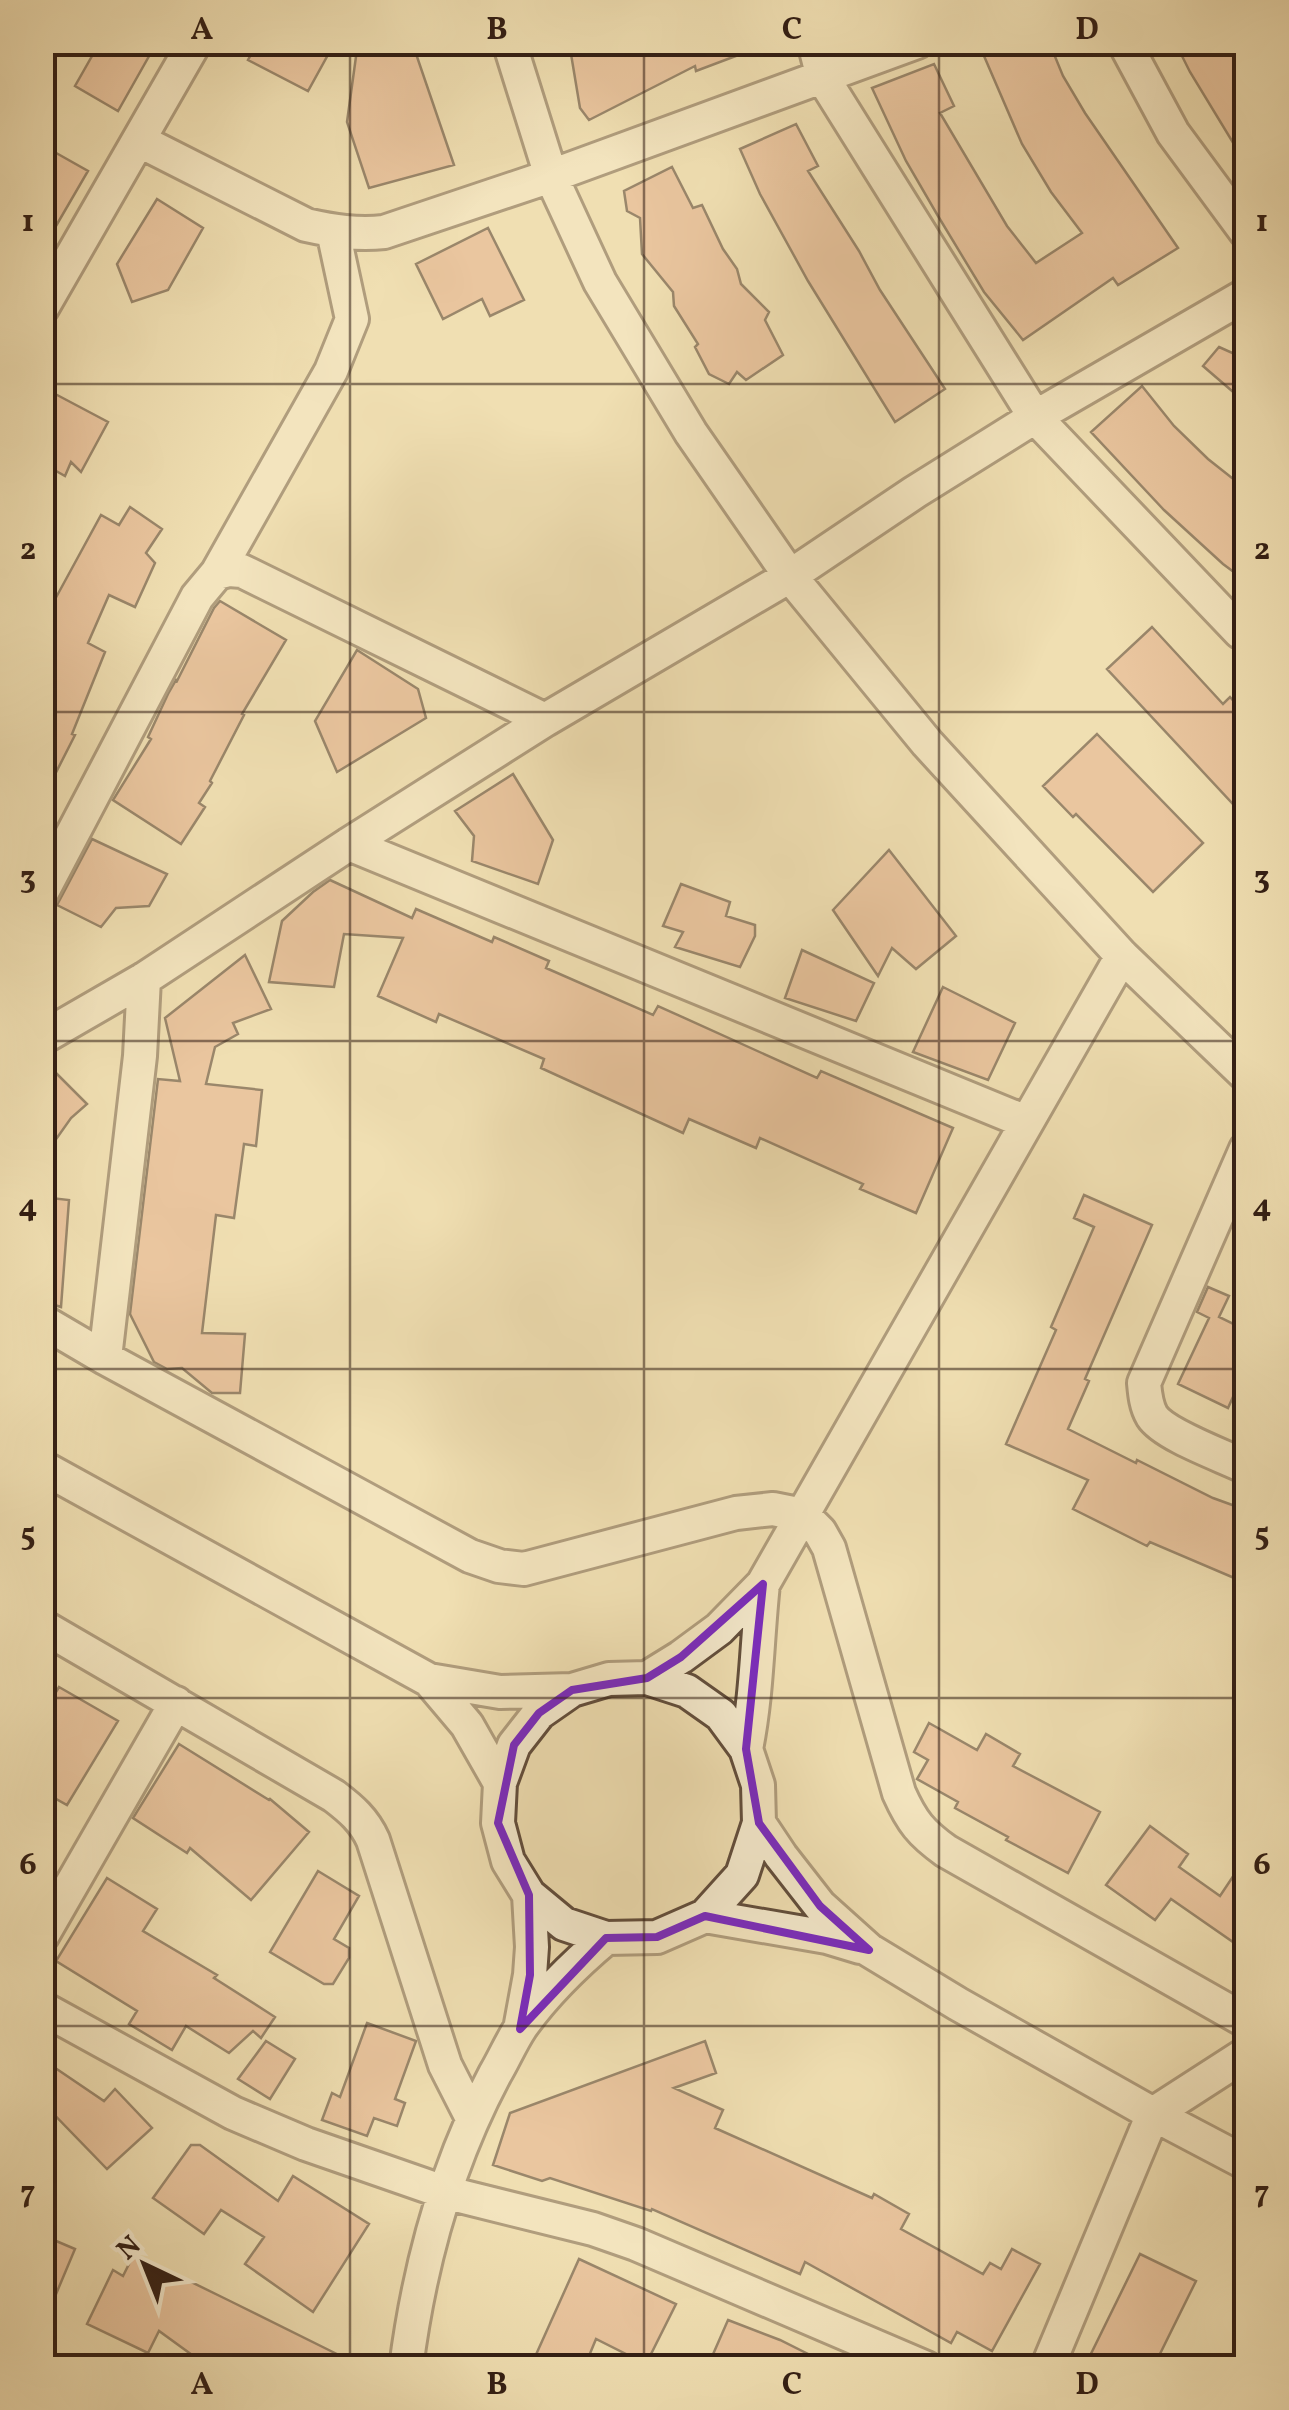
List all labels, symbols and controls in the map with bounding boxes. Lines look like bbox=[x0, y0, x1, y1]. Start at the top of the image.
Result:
text: A bbox=[191, 9, 214, 53]
text: B bbox=[486, 9, 508, 53]
text: C bbox=[782, 9, 802, 53]
text: D bbox=[1075, 9, 1099, 53]
text: 1 bbox=[22, 201, 34, 245]
text: 1 bbox=[1256, 201, 1268, 245]
text: 2 bbox=[20, 529, 36, 573]
text: 2 bbox=[1254, 529, 1270, 573]
text: 3 bbox=[20, 858, 36, 902]
text: 3 bbox=[1254, 858, 1270, 902]
text: 4 bbox=[18, 1186, 38, 1230]
text: 4 bbox=[1252, 1186, 1272, 1230]
text: 5 bbox=[20, 1515, 36, 1559]
text: 5 bbox=[1254, 1515, 1270, 1559]
text: 6 bbox=[19, 1844, 37, 1888]
text: 6 bbox=[1253, 1844, 1271, 1888]
text: 7 bbox=[20, 2172, 36, 2216]
text: 7 bbox=[1254, 2172, 1270, 2216]
north arrow bbox=[95, 2215, 195, 2315]
text: N bbox=[109, 2227, 150, 2270]
text: A bbox=[191, 2364, 214, 2408]
text: B bbox=[486, 2364, 508, 2408]
text: C bbox=[782, 2364, 802, 2408]
text: D bbox=[1075, 2364, 1099, 2408]

